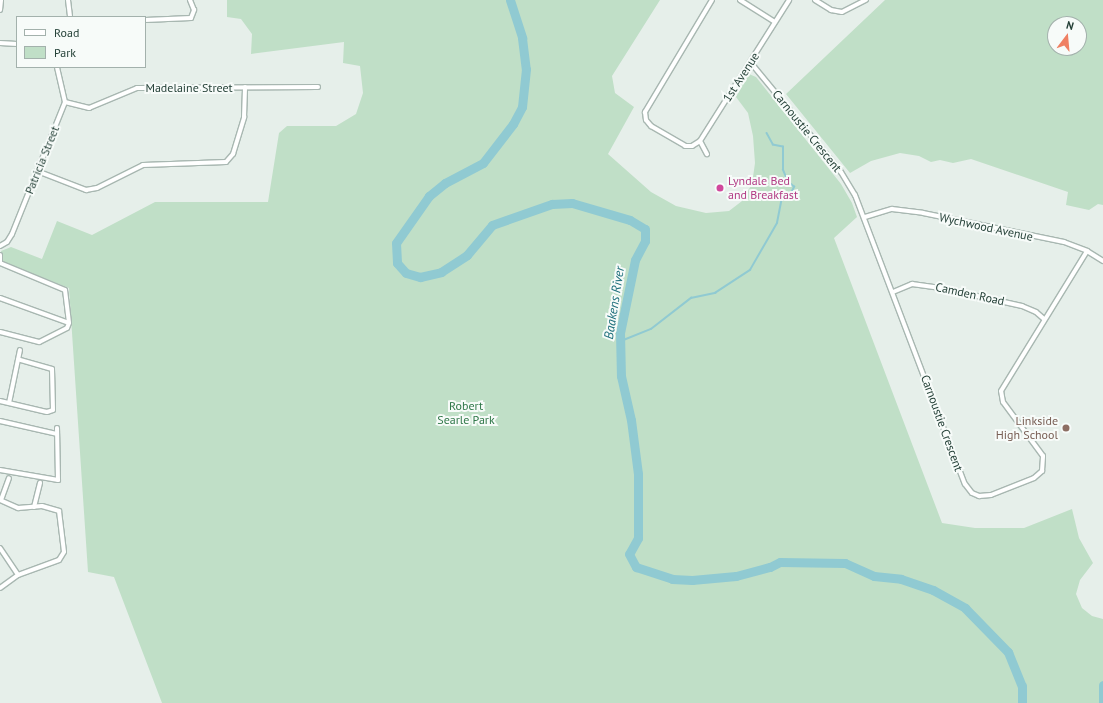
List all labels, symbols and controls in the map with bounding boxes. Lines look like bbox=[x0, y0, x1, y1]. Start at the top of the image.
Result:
legend bbox=[16, 16, 146, 68]
north arrow bbox=[1047, 16, 1087, 56]
text: N bbox=[1065, 18, 1075, 33]
text: Road bbox=[54, 25, 79, 40]
text: Park bbox=[54, 45, 76, 60]
street label: 1st Avenue bbox=[720, 49, 762, 105]
street label: Madelaine Street bbox=[145, 81, 233, 95]
street label: Carnoustie Crescent bbox=[769, 87, 845, 175]
street label: Patricia Street bbox=[22, 124, 62, 196]
place label: Lyndale Bed and Breakfast bbox=[728, 174, 798, 202]
marker: Lyndale Bed and Breakfast bbox=[715, 183, 725, 193]
street label: Wychwood Avenue bbox=[938, 210, 1034, 244]
water label: Baakens River bbox=[602, 266, 628, 340]
street label: Camden Road bbox=[934, 280, 1006, 308]
street label: Carnoustie Crescent bbox=[918, 373, 966, 473]
park label: Robert Searle Park bbox=[437, 399, 495, 427]
place label: Linkside High School bbox=[996, 414, 1058, 442]
marker: Linkside High School bbox=[1061, 423, 1071, 433]

